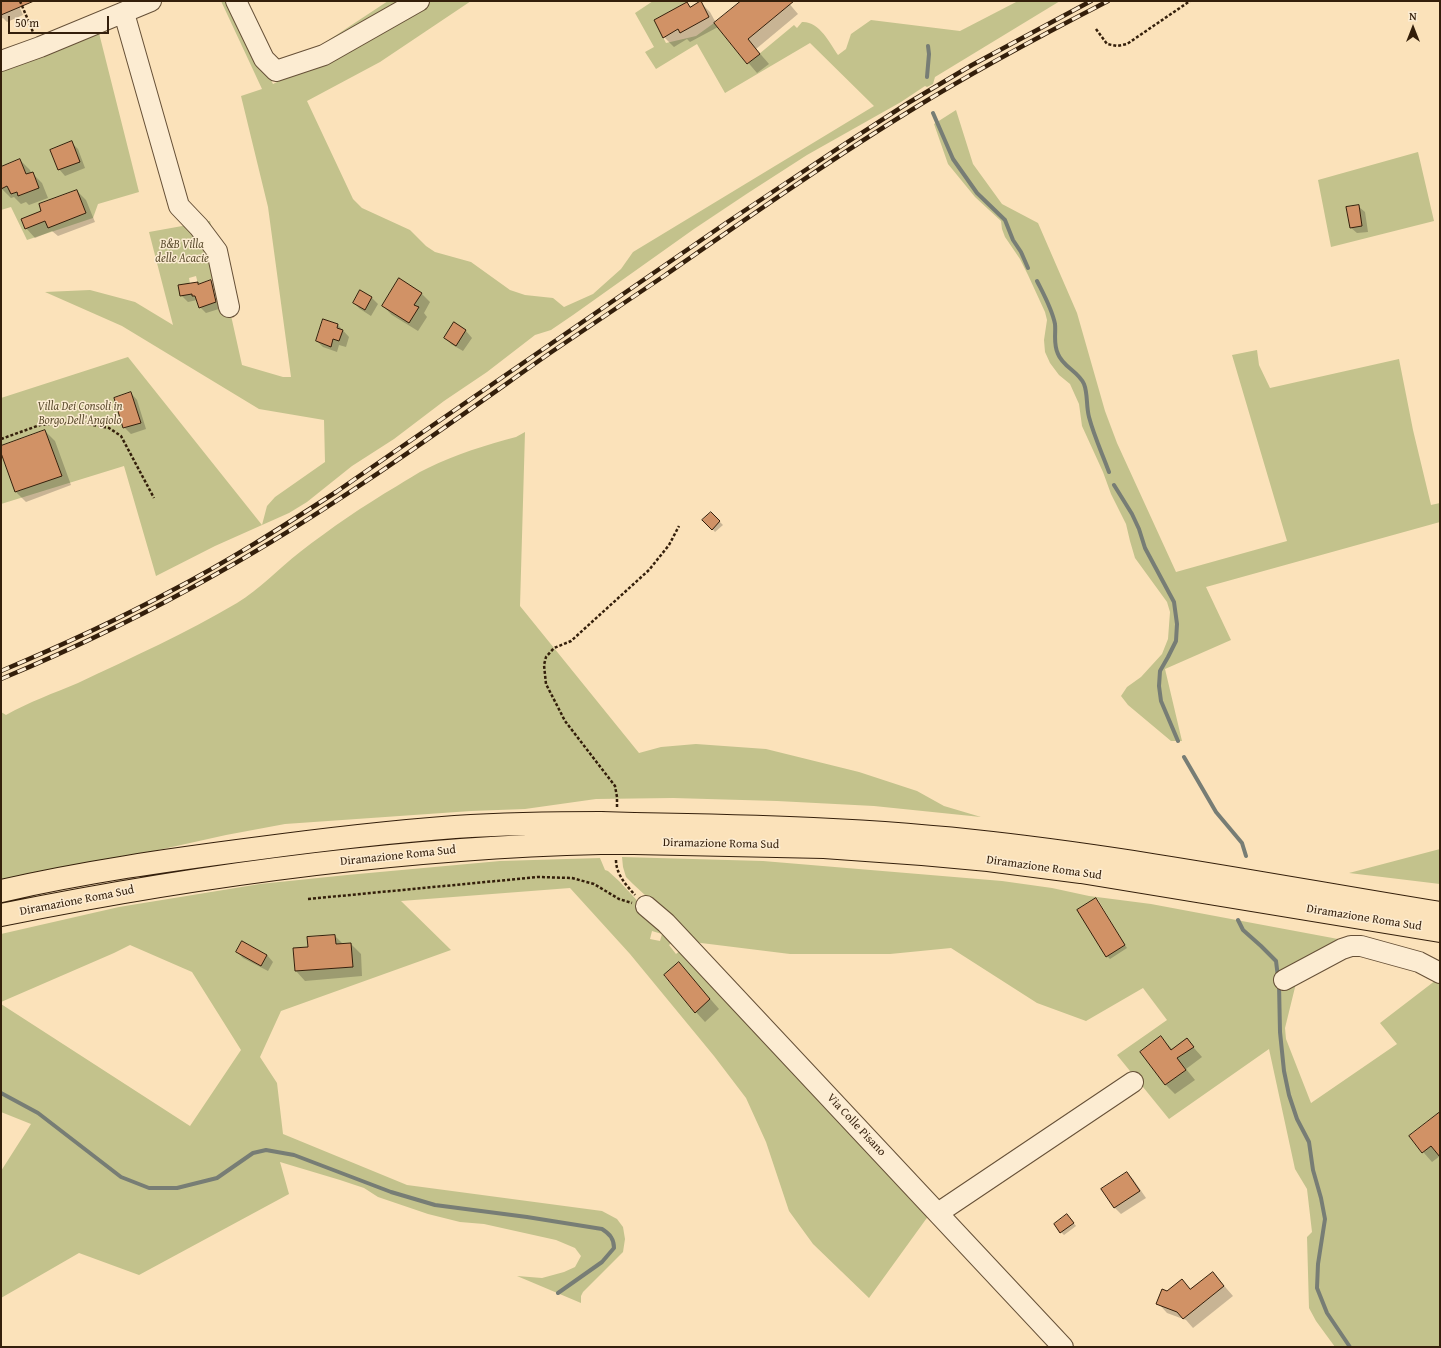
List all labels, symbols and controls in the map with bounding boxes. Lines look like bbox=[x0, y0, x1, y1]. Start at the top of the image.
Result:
scale bar bbox=[10, 8, 111, 34]
north arrow bbox=[1393, 8, 1433, 48]
text: N bbox=[1409, 8, 1417, 24]
text: 50 m bbox=[15, 14, 39, 31]
park label: B&B Villa delle Acacie bbox=[155, 238, 209, 266]
park label: Villa Dei Consoli in Borgo Dell'Angiolo bbox=[37, 400, 123, 428]
street label: Diramazione Roma Sud bbox=[663, 836, 779, 852]
street label: Diramazione Roma Sud bbox=[339, 843, 457, 869]
street label: Diramazione Roma Sud bbox=[985, 853, 1103, 883]
street label: Diramazione Roma Sud bbox=[19, 883, 135, 919]
street label: Diramazione Roma Sud bbox=[1305, 902, 1423, 934]
street label: Via Colle Pisano bbox=[823, 1091, 889, 1159]

